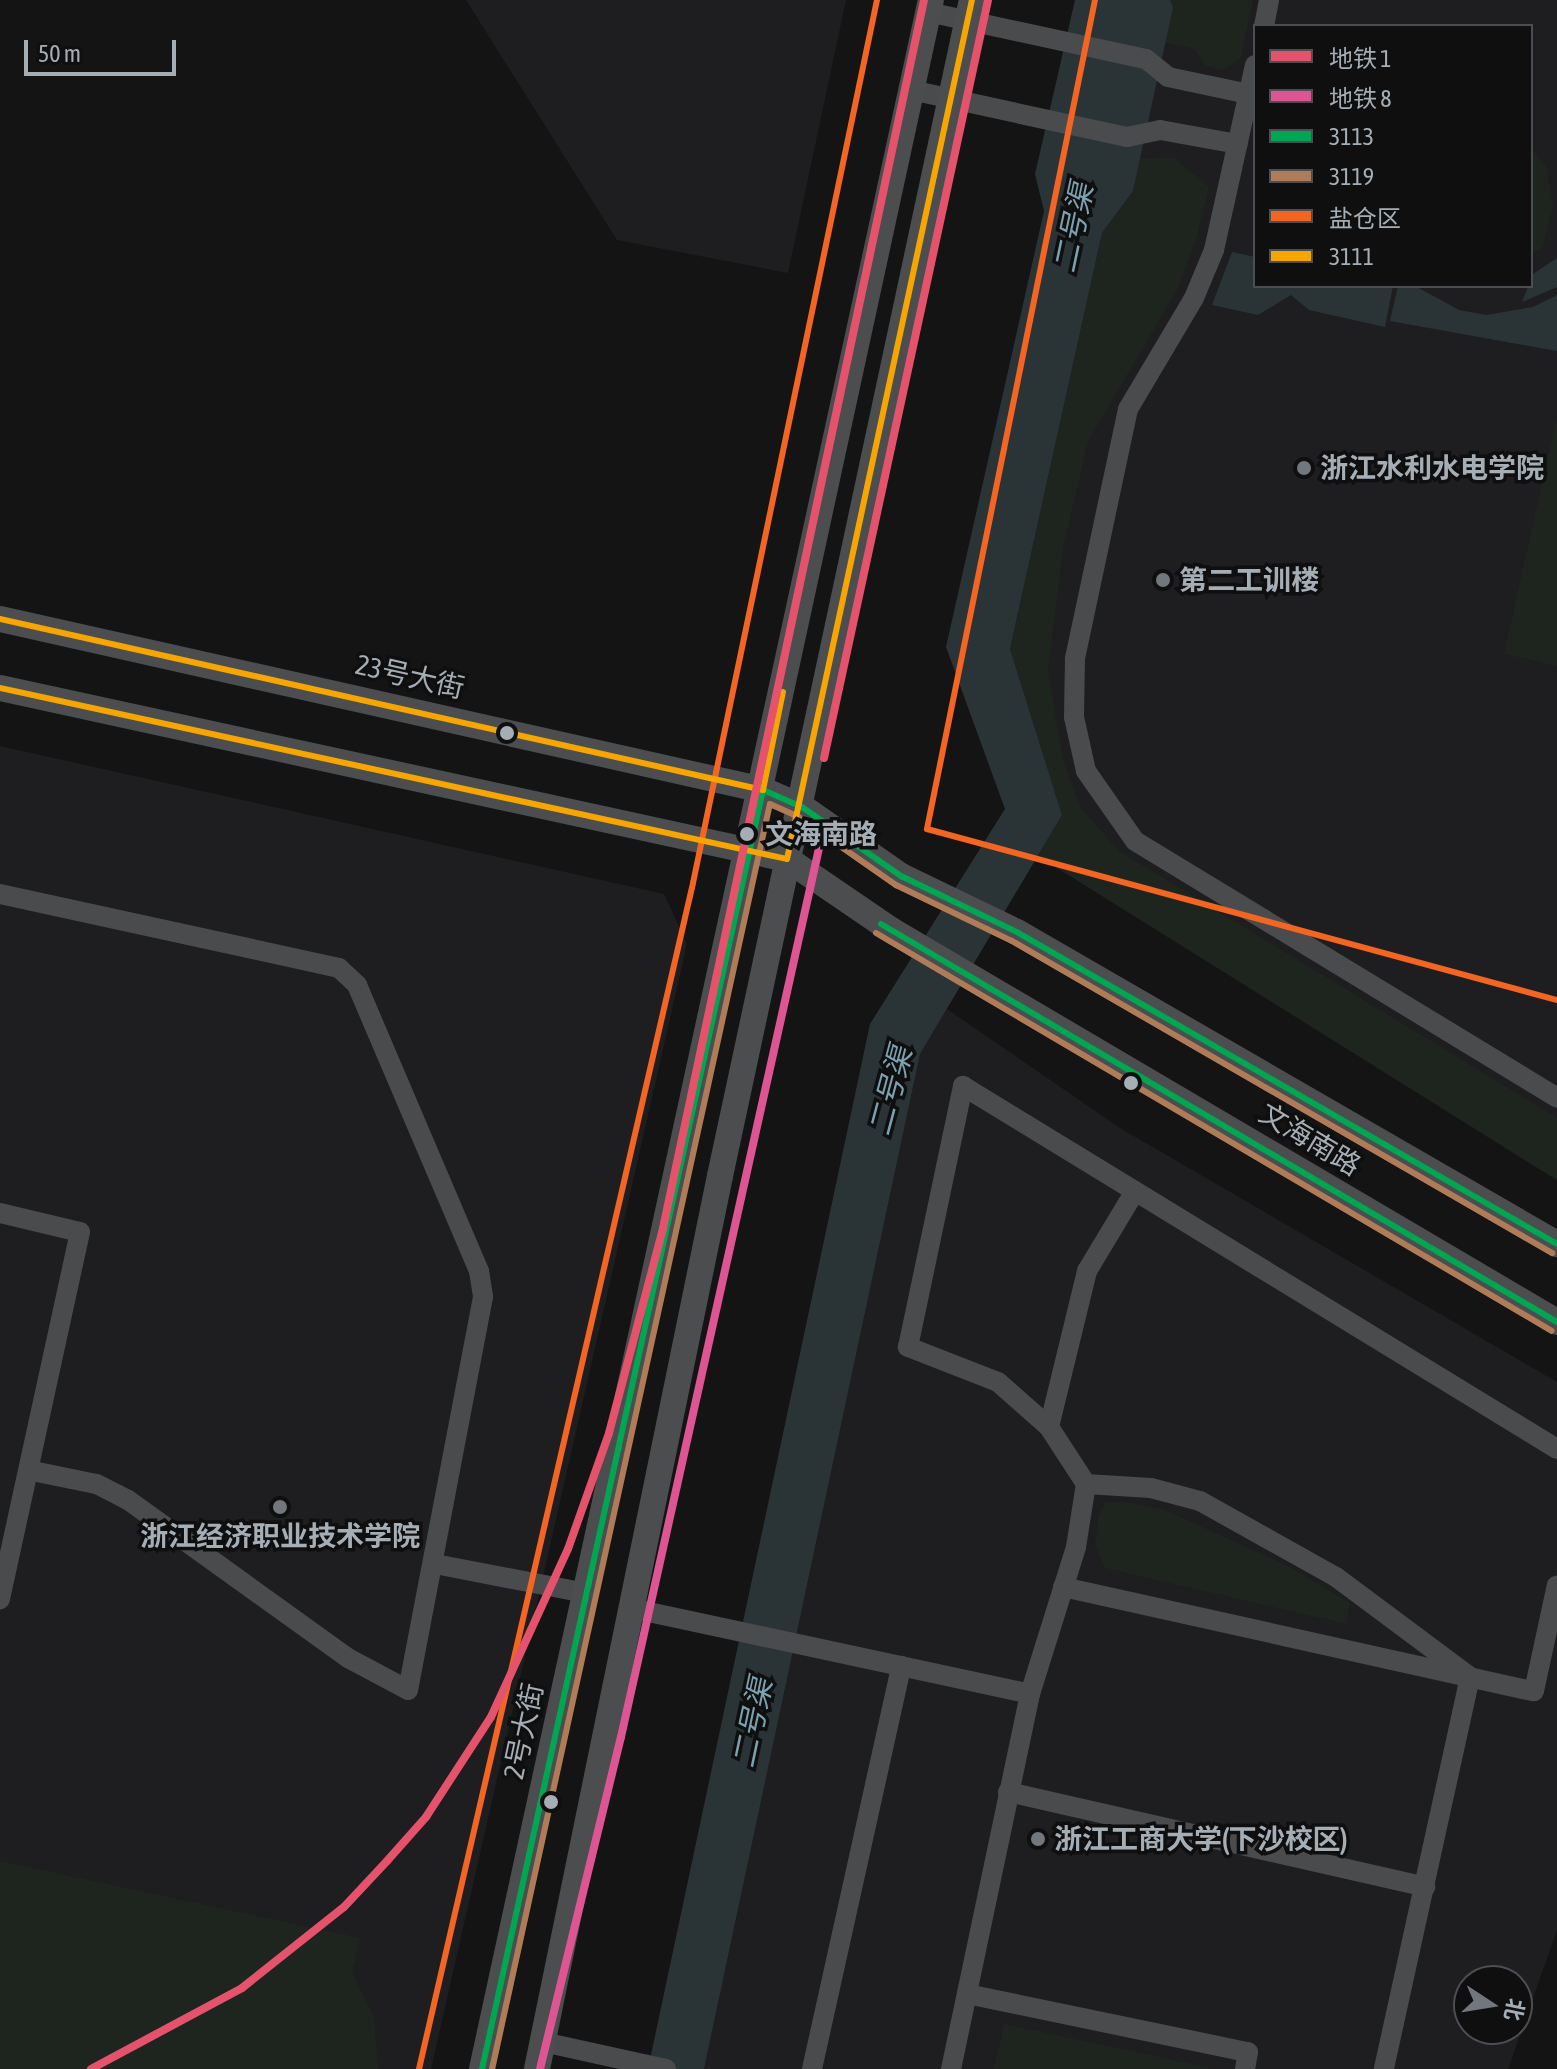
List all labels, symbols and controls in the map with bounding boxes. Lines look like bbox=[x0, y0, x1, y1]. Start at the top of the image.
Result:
scale bar bbox=[28, 24, 180, 74]
legend bbox=[1253, 24, 1533, 288]
text: 50 m bbox=[38, 40, 81, 67]
text: 地铁 1 bbox=[1329, 45, 1392, 72]
text: 地铁 8 bbox=[1329, 85, 1392, 112]
text: 3113 bbox=[1329, 123, 1374, 150]
text: 3119 bbox=[1329, 163, 1374, 190]
water label: 二号渠 bbox=[1046, 180, 1100, 276]
text: 盐仓区 bbox=[1329, 205, 1401, 232]
text: 3111 bbox=[1329, 243, 1374, 270]
place label: 浙江水利水电学院 bbox=[1320, 451, 1544, 485]
marker: 浙江水利水电学院 bbox=[1295, 459, 1313, 477]
place label: 第二工训楼 bbox=[1179, 563, 1319, 597]
marker: 第二工训楼 bbox=[1154, 571, 1172, 589]
street label: 23号大街 bbox=[352, 647, 468, 705]
unlabelled marker bbox=[499, 725, 515, 741]
place label: 文海南路 bbox=[765, 817, 877, 851]
marker: 文海南路 bbox=[736, 823, 758, 845]
water label: 二号渠 bbox=[861, 1043, 919, 1139]
unlabelled marker bbox=[1123, 1075, 1139, 1091]
street label: 文海南路 bbox=[1253, 1096, 1367, 1182]
marker: 浙江经济职业技术学院 bbox=[271, 1498, 289, 1516]
place label: 浙江经济职业技术学院 bbox=[140, 1519, 420, 1553]
water label: 二号渠 bbox=[725, 1675, 779, 1771]
street label: 2号大街 bbox=[496, 1680, 550, 1782]
unlabelled marker bbox=[543, 1794, 559, 1810]
place label: 浙江工商大学(下沙校区) bbox=[1054, 1822, 1347, 1856]
marker: 浙江工商大学(下沙校区) bbox=[1029, 1830, 1047, 1848]
north arrow bbox=[1453, 1965, 1533, 2045]
text: 北 bbox=[1500, 1996, 1530, 2023]

